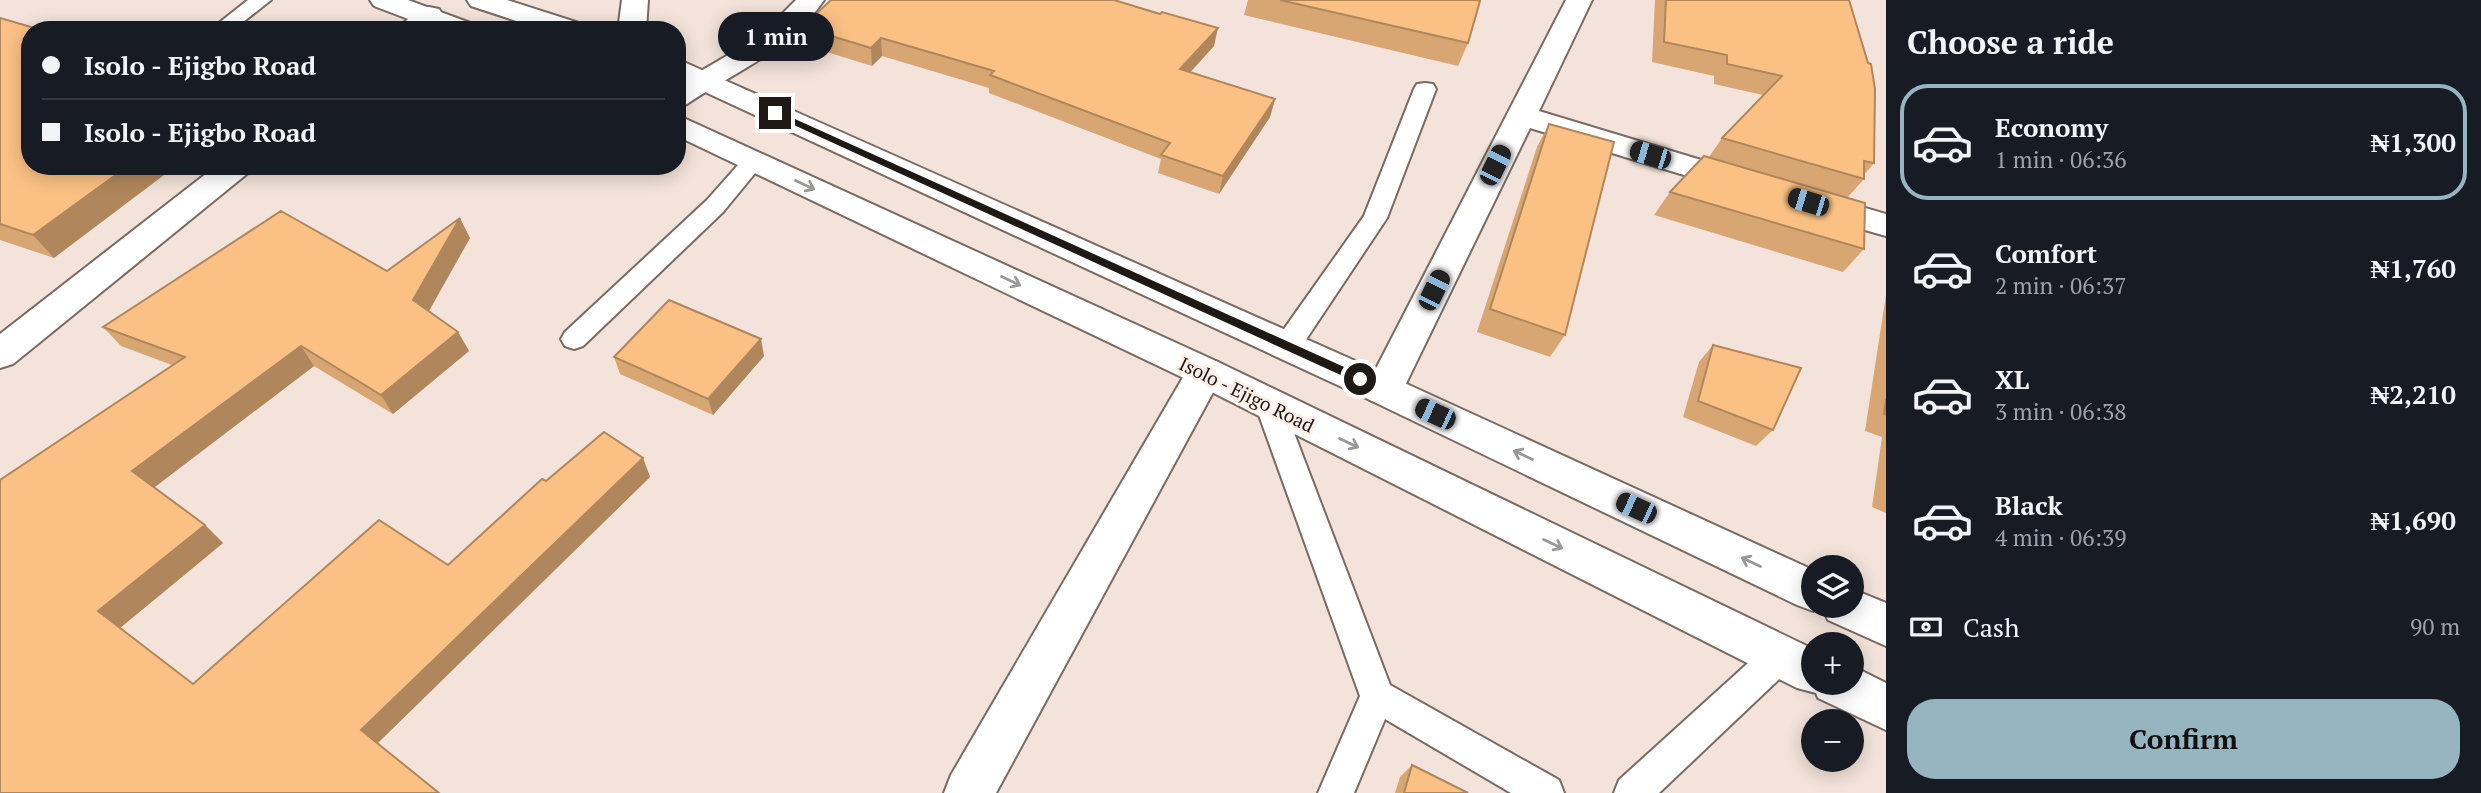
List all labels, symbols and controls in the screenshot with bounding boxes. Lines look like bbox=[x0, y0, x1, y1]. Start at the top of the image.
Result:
callout: 1 min bbox=[717, 11, 833, 60]
text: 1 min bbox=[745, 21, 807, 52]
text: Choose a ride bbox=[1907, 21, 2114, 63]
text: Isolo - Ejigbo Road bbox=[84, 48, 316, 82]
route end bbox=[759, 97, 791, 129]
text: Economy bbox=[1995, 110, 2108, 144]
icon: car bbox=[1911, 111, 1974, 174]
text: Isolo - Ejigbo Road bbox=[84, 115, 316, 149]
text: ₦1,300 bbox=[2371, 125, 2456, 159]
car bbox=[1627, 139, 1674, 171]
car bbox=[1477, 142, 1514, 188]
text: 1 min · 06:36 bbox=[1995, 144, 2127, 175]
one-way arrow bbox=[794, 179, 816, 192]
car bbox=[1785, 186, 1832, 218]
text: Comfort bbox=[1995, 236, 2097, 270]
icon: car bbox=[1911, 237, 1974, 300]
text: ₦1,760 bbox=[2371, 251, 2456, 285]
car bbox=[1416, 267, 1453, 313]
text: 2 min · 06:37 bbox=[1995, 270, 2127, 301]
one-way arrow bbox=[1001, 276, 1022, 289]
street label: Isolo - Ejigo Road bbox=[1175, 351, 1319, 438]
text: XL bbox=[1995, 362, 2029, 396]
route start bbox=[1344, 363, 1376, 395]
icon: car bbox=[1911, 363, 1974, 426]
text: ₦2,210 bbox=[2371, 377, 2456, 411]
car bbox=[1412, 396, 1459, 432]
text: 3 min · 06:38 bbox=[1995, 396, 2127, 427]
one-way arrow bbox=[1338, 437, 1359, 451]
one-way arrow bbox=[1513, 448, 1534, 461]
text: Black bbox=[1995, 488, 2063, 522]
icon: car bbox=[1911, 489, 1974, 552]
car bbox=[1613, 490, 1660, 526]
text: ₦1,690 bbox=[2371, 503, 2456, 537]
text: 4 min · 06:39 bbox=[1995, 522, 2127, 553]
one-way arrow bbox=[1542, 538, 1563, 551]
one-way arrow bbox=[1741, 555, 1762, 568]
map controls bbox=[1801, 555, 1864, 772]
button: layers bbox=[1801, 555, 1864, 618]
icon: cash bbox=[1907, 608, 1945, 646]
text: Cash bbox=[1963, 610, 2019, 644]
text: 90 m bbox=[2410, 611, 2460, 642]
button: + bbox=[1801, 632, 1864, 695]
button: Confirm bbox=[1907, 699, 2460, 779]
button: − bbox=[1801, 709, 1864, 772]

